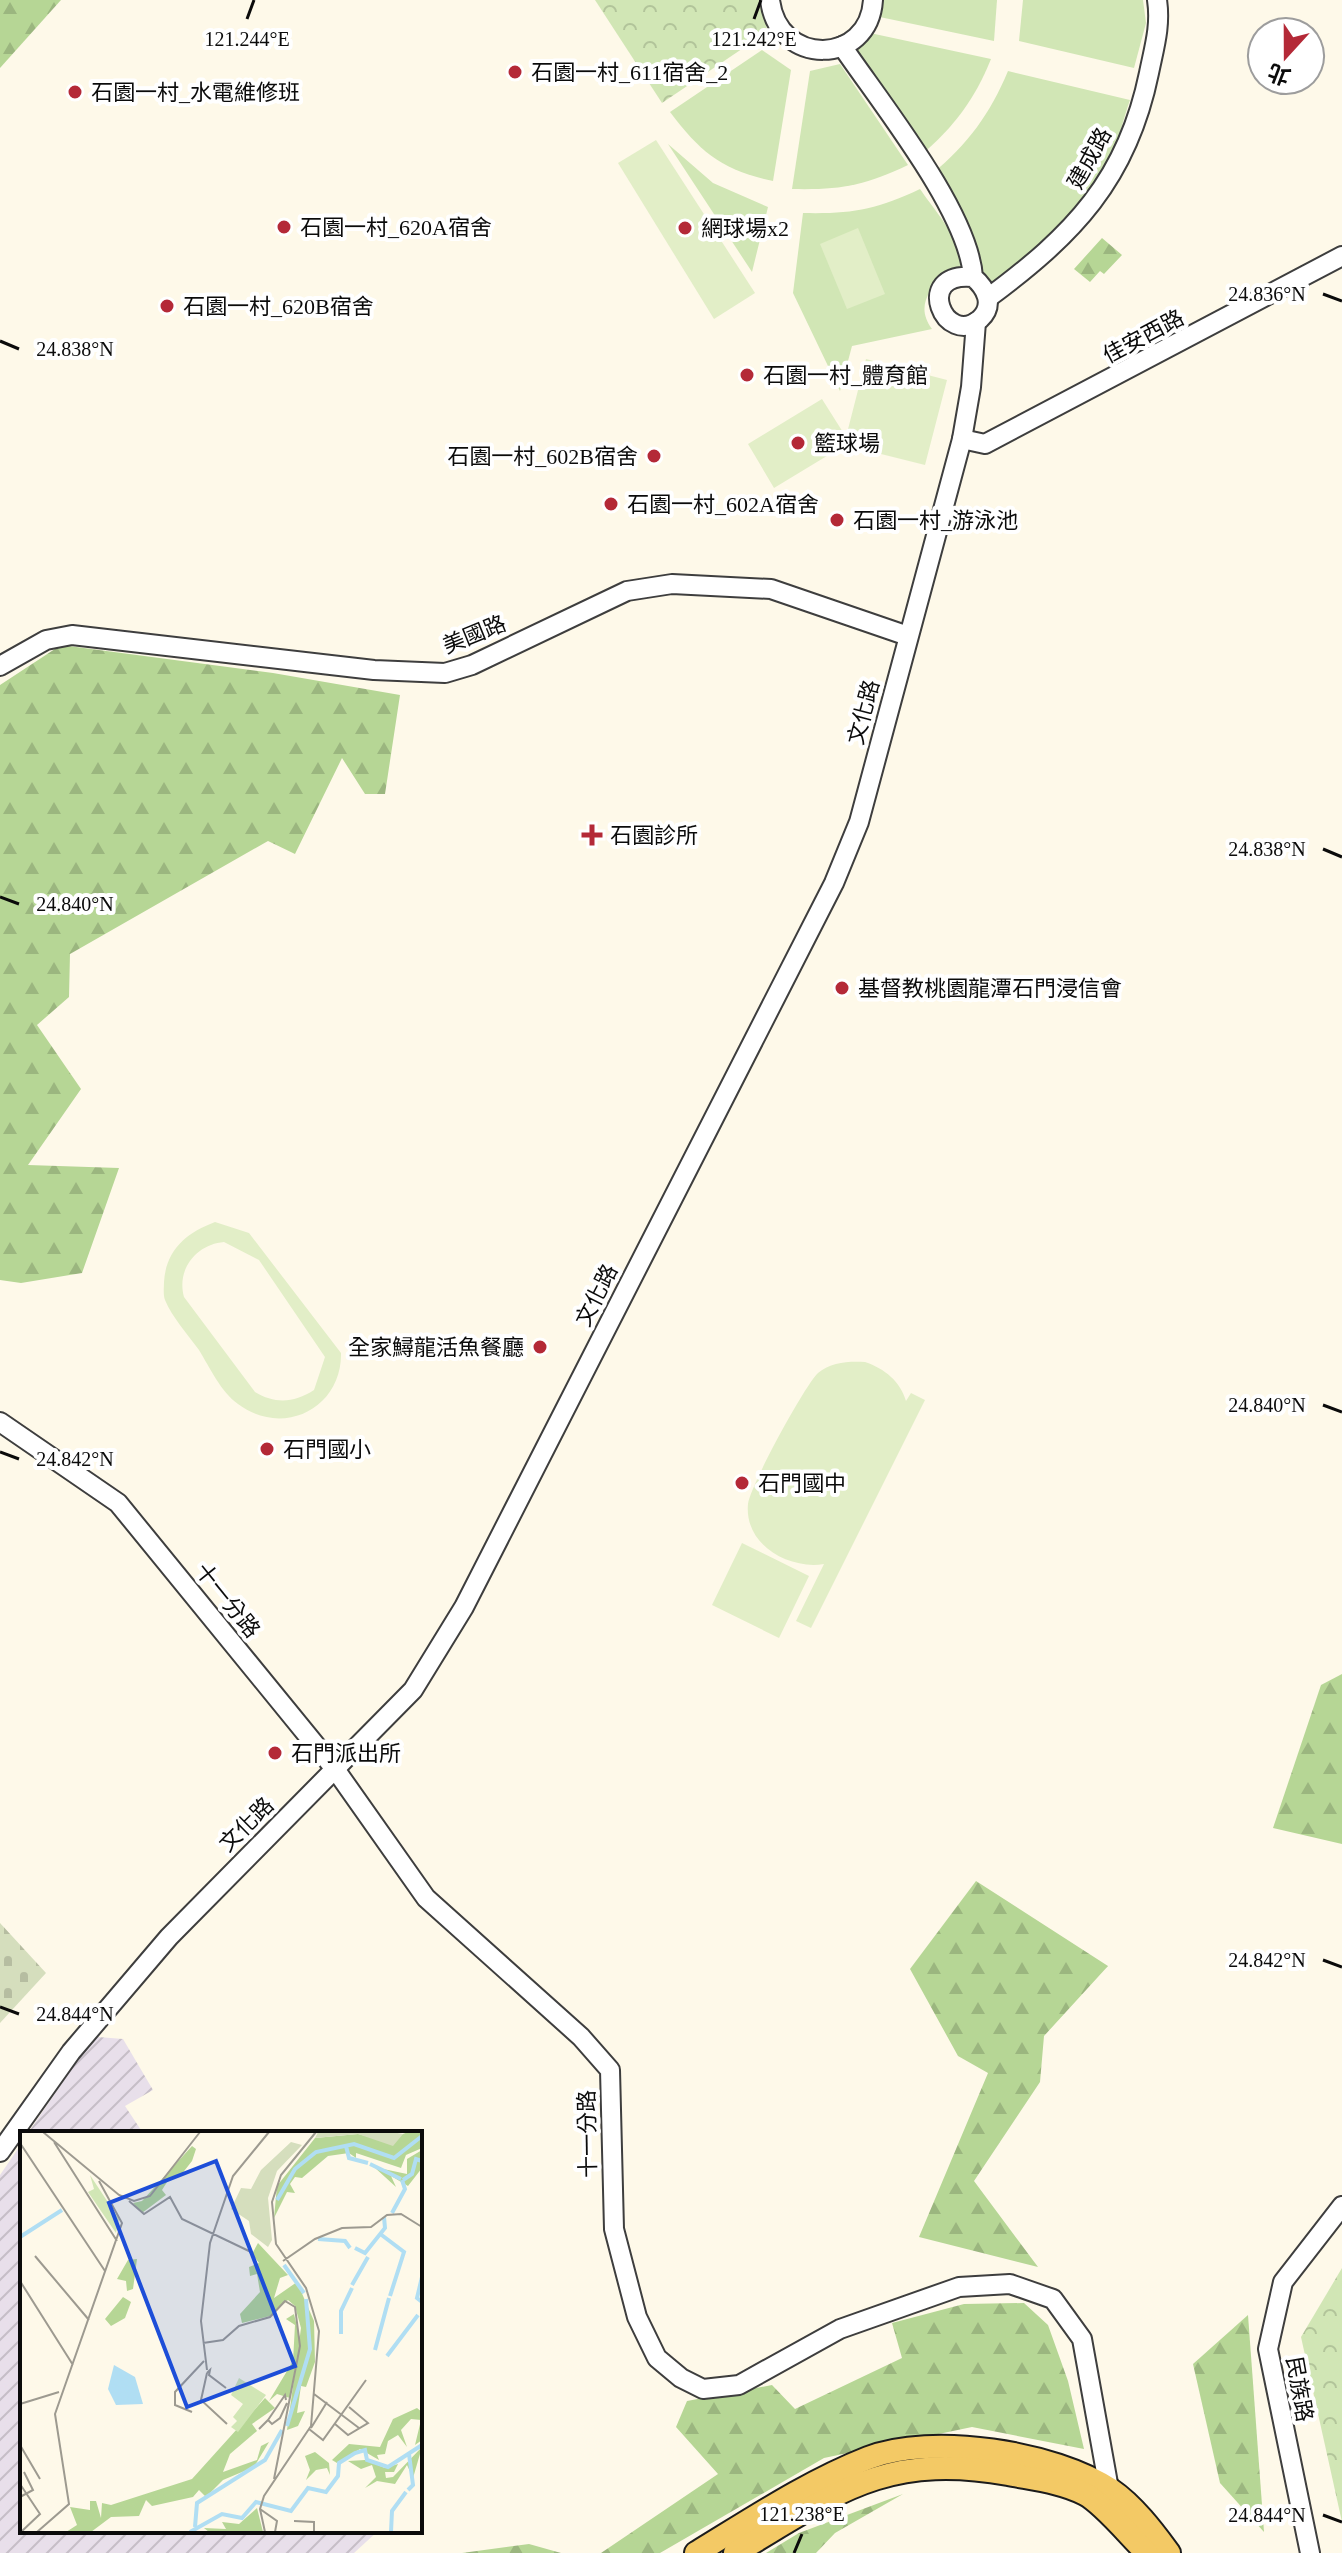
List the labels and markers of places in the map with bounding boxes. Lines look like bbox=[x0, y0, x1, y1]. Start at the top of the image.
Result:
place label: 石園一村_611宿舍_2 bbox=[531, 60, 728, 85]
marker: 石園一村_611宿舍_2 bbox=[506, 63, 524, 81]
place label: 石園一村_水電維修班 bbox=[91, 80, 300, 105]
marker: 石園一村_水電維修班 bbox=[66, 83, 84, 101]
place label: 石園一村_620A宿舍 bbox=[300, 215, 492, 240]
place label: 網球場x2 bbox=[701, 216, 789, 241]
marker: 石園一村_620A宿舍 bbox=[275, 218, 293, 236]
marker: 網球場x2 bbox=[676, 219, 694, 237]
place label: 石園一村_620B宿舍 bbox=[183, 294, 374, 319]
marker: 石園一村_620B宿舍 bbox=[158, 297, 176, 315]
place label: 石園一村_體育館 bbox=[763, 363, 928, 388]
marker: 石園一村_體育館 bbox=[738, 366, 756, 384]
place label: 籃球場 bbox=[814, 431, 880, 456]
marker: 籃球場 bbox=[789, 434, 807, 452]
place label: 石園一村_602B宿舍 bbox=[447, 444, 638, 469]
marker: 石園一村_602B宿舍 bbox=[645, 447, 663, 465]
place label: 石園一村_602A宿舍 bbox=[627, 492, 819, 517]
marker: 石園一村_602A宿舍 bbox=[602, 495, 620, 513]
place label: 石園一村_游泳池 bbox=[853, 508, 1018, 533]
marker: 石園一村_游泳池 bbox=[828, 511, 846, 529]
place label: 石園診所 bbox=[610, 823, 698, 848]
marker: 石園診所 bbox=[581, 824, 603, 846]
place label: 基督教桃園龍潭石門浸信會 bbox=[858, 976, 1122, 1001]
marker: 基督教桃園龍潭石門浸信會 bbox=[833, 979, 851, 997]
place label: 全家鱘龍活魚餐廳 bbox=[348, 1335, 524, 1360]
marker: 全家鱘龍活魚餐廳 bbox=[531, 1338, 549, 1356]
place label: 石門國小 bbox=[283, 1437, 371, 1462]
marker: 石門國小 bbox=[258, 1440, 276, 1458]
place label: 石門國中 bbox=[758, 1471, 846, 1496]
marker: 石門國中 bbox=[733, 1474, 751, 1492]
place label: 石門派出所 bbox=[291, 1741, 401, 1766]
marker: 石門派出所 bbox=[266, 1744, 284, 1762]

